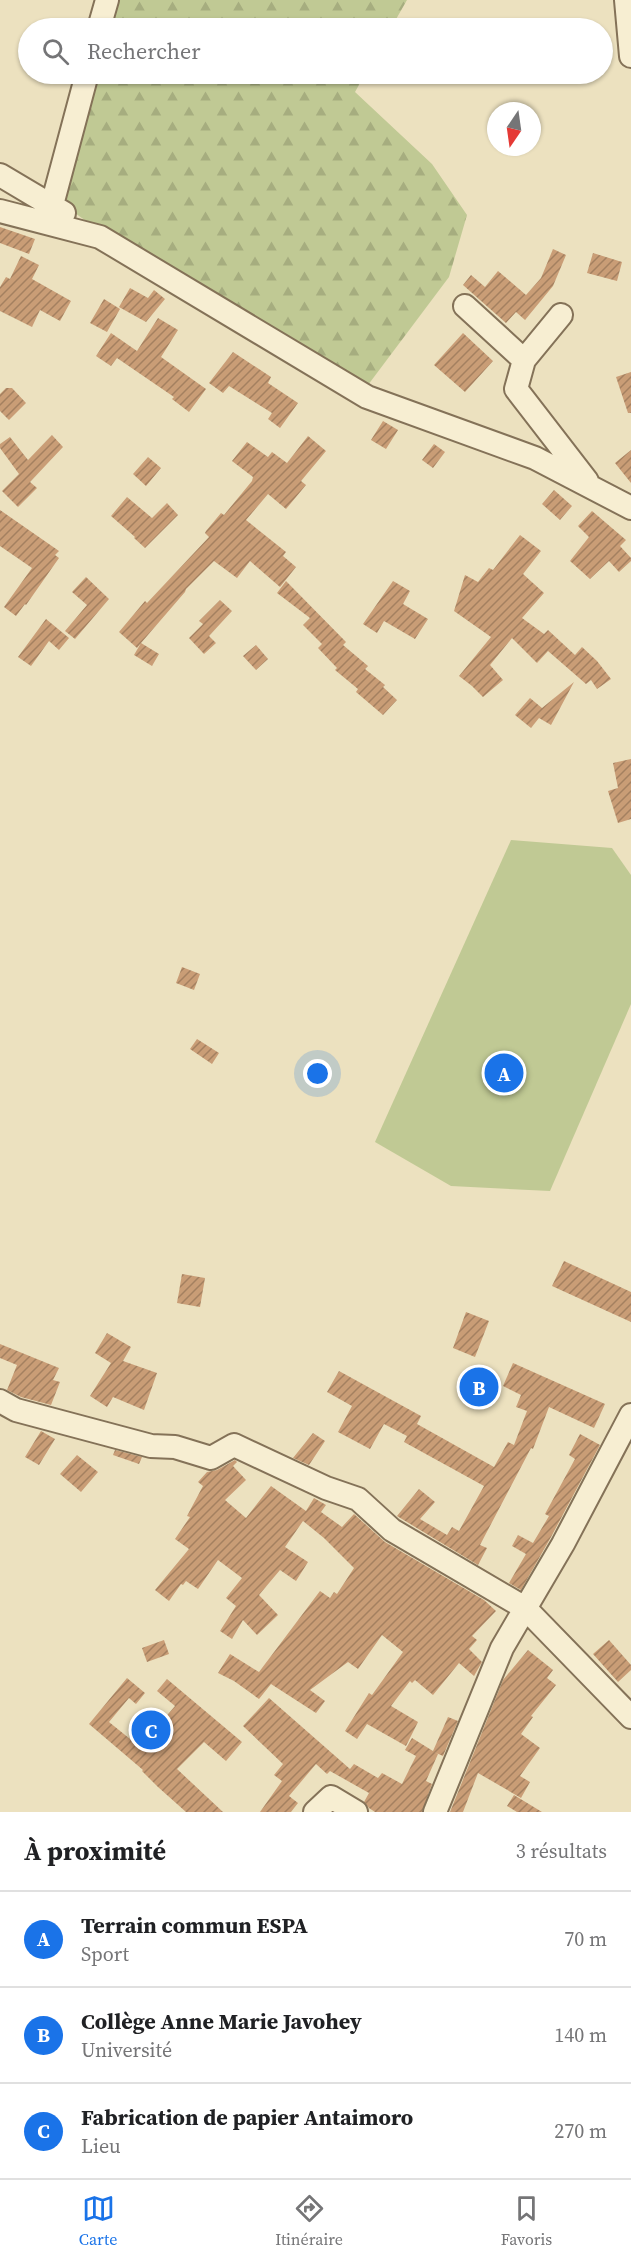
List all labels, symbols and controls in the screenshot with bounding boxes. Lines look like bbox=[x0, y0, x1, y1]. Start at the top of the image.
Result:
search box bbox=[18, 18, 613, 84]
icon: search bbox=[39, 35, 72, 68]
text: Rechercher bbox=[87, 36, 201, 66]
north arrow bbox=[487, 102, 541, 156]
pin: A bbox=[484, 1050, 524, 1096]
your location bbox=[303, 1059, 332, 1088]
pin: B bbox=[460, 1364, 498, 1410]
pin: C bbox=[132, 1708, 170, 1752]
text: À proximité bbox=[24, 1833, 166, 1869]
text: 3 résultats bbox=[516, 1837, 607, 1865]
text: Terrain commun ESPA bbox=[81, 1910, 308, 1940]
text: A bbox=[37, 1925, 50, 1953]
text: 70 m bbox=[564, 1925, 607, 1953]
text: Sport bbox=[81, 1940, 129, 1968]
text: Collège Anne Marie Javohey bbox=[81, 2006, 362, 2036]
text: B bbox=[37, 2021, 50, 2049]
text: 140 m bbox=[554, 2021, 607, 2049]
text: Université bbox=[81, 2036, 172, 2064]
text: Fabrication de papier Antaimoro bbox=[81, 2102, 413, 2132]
text: C bbox=[37, 2117, 50, 2145]
text: 270 m bbox=[554, 2117, 607, 2145]
text: Lieu bbox=[81, 2132, 121, 2160]
tab: Carte bbox=[79, 2192, 117, 2250]
tab: Itinéraire bbox=[275, 2192, 343, 2250]
tab: Favoris bbox=[501, 2192, 552, 2250]

